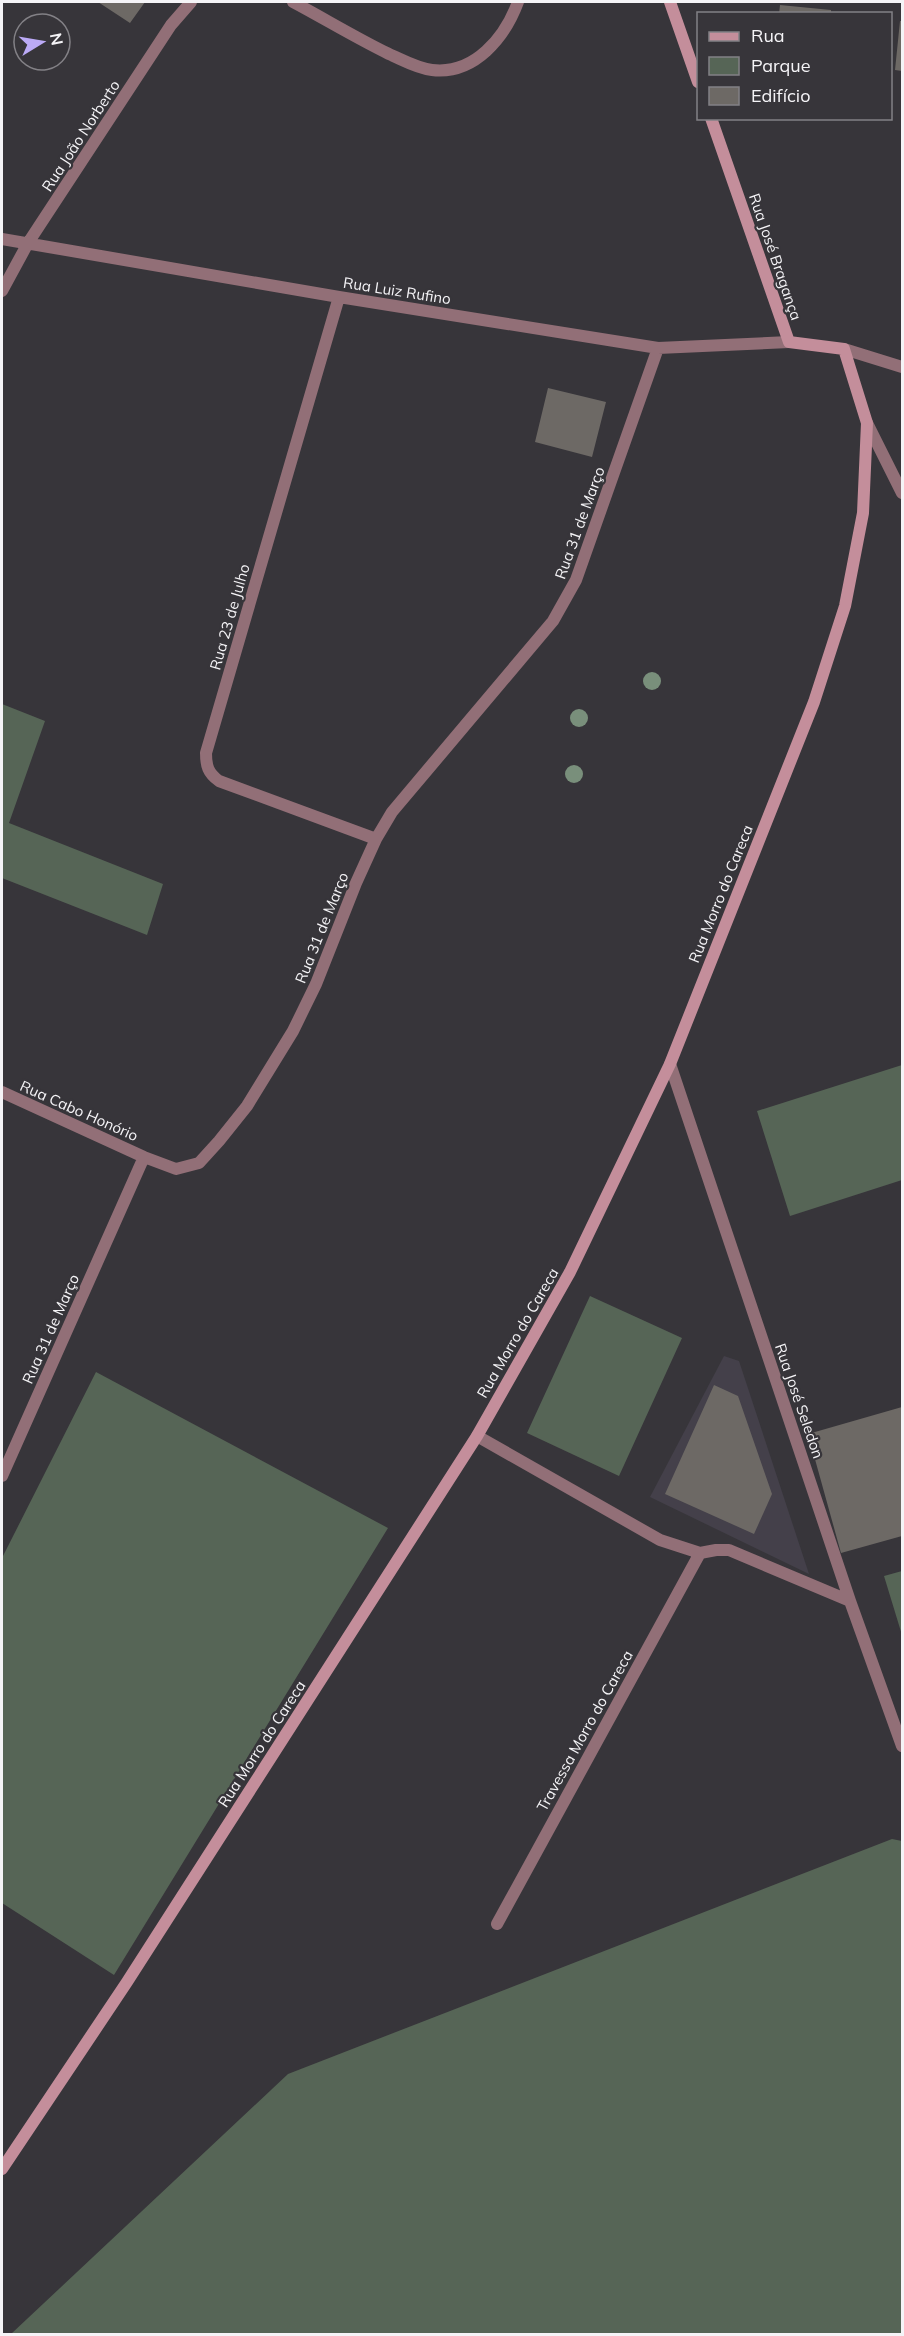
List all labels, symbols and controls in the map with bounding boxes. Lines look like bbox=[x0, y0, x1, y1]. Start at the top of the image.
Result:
north arrow bbox=[12, 12, 72, 72]
legend bbox=[697, 12, 892, 120]
text: Rua bbox=[751, 24, 785, 47]
text: N bbox=[46, 31, 68, 47]
text: Parque bbox=[751, 54, 810, 77]
street label: Rua João Norberto bbox=[38, 77, 124, 195]
text: Edifício bbox=[751, 84, 810, 107]
street label: Rua José Bragança bbox=[745, 191, 806, 323]
street label: Rua Luiz Rufino bbox=[342, 273, 452, 308]
street label: Rua 31 de Março bbox=[550, 464, 609, 582]
street label: Rua 23 de Julho bbox=[205, 562, 254, 672]
street label: Rua Morro do Careca bbox=[684, 822, 757, 966]
street label: Rua 31 de Março bbox=[291, 870, 352, 986]
street label: Rua Cabo Honório bbox=[17, 1076, 141, 1145]
street label: Rua Morro do Careca bbox=[473, 1264, 563, 1401]
street label: Rua 31 de Março bbox=[18, 1271, 83, 1387]
street label: Rua José Seledon bbox=[771, 1341, 828, 1461]
street label: Travessa Morro do Careca bbox=[532, 1647, 637, 1815]
street label: Rua Morro do Careca bbox=[214, 1677, 310, 1811]

